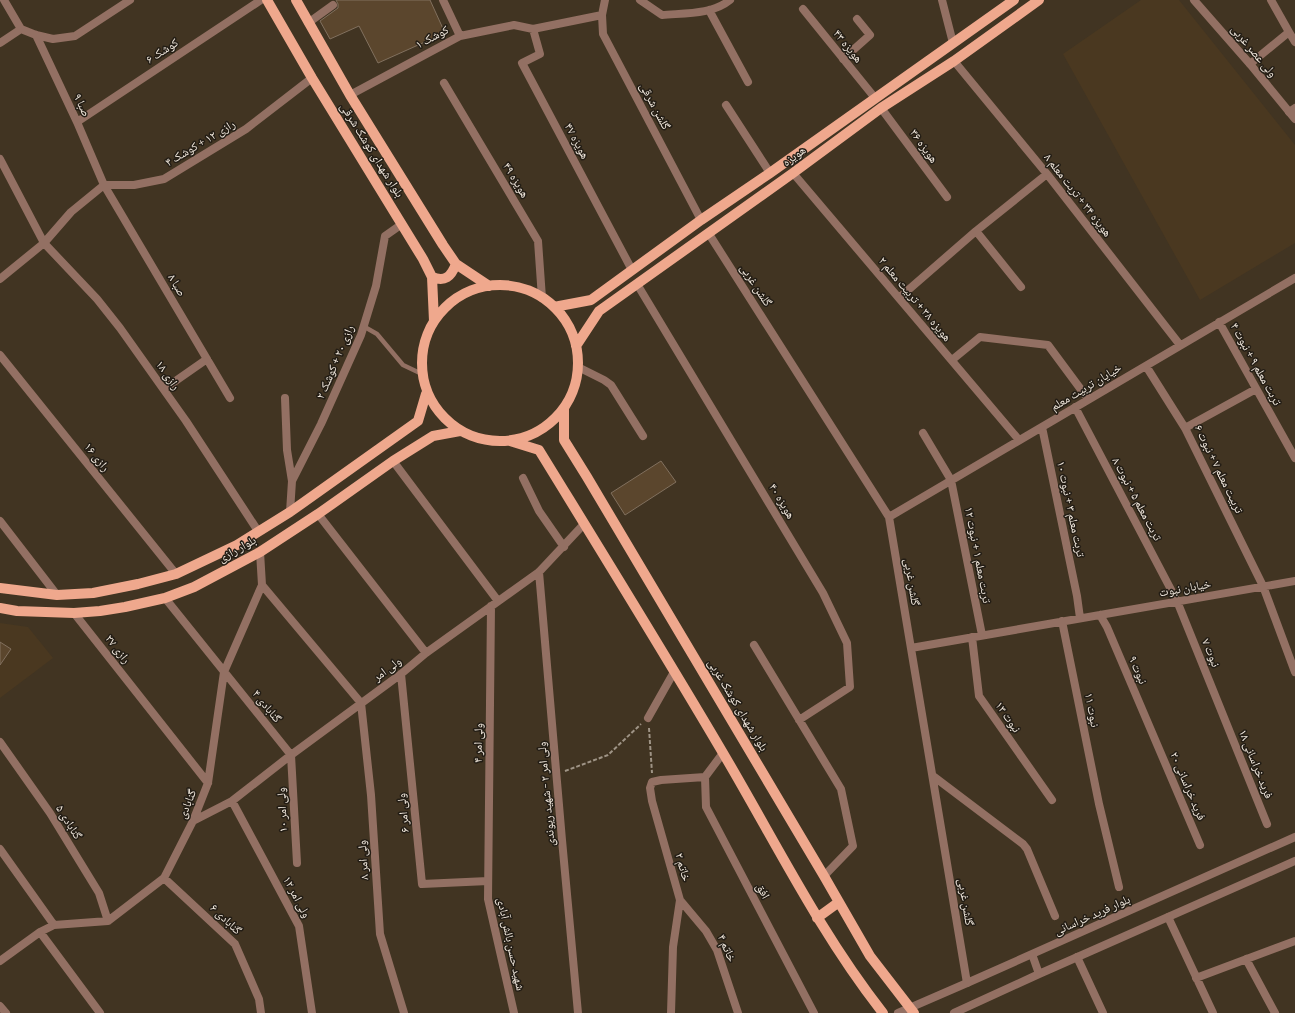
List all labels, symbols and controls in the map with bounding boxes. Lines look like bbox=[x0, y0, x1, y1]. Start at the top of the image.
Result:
street label: ولی عصر غربی bbox=[1228, 21, 1281, 80]
street label: کوشک ۱ bbox=[413, 22, 451, 51]
street label: هویزه ۴۳ bbox=[830, 26, 866, 66]
street label: کوشک ۶ bbox=[143, 35, 180, 66]
street label: گلشن شرقی bbox=[637, 80, 674, 132]
street label: صبا ۹ bbox=[70, 91, 94, 119]
street label: بلوار شهدای کوشک شرقی bbox=[337, 100, 408, 200]
street label: رازی ۱۲ + کوشک ۴ bbox=[162, 116, 238, 169]
street label: هویزه ۴۷ bbox=[562, 120, 593, 161]
street label: هویزه ۳۶ bbox=[907, 126, 942, 166]
street label: هویزه bbox=[779, 142, 809, 169]
street label: هویزه ۳۴ + تربت معلم ۸ bbox=[1040, 150, 1116, 240]
street label: هویزه ۴۹ bbox=[500, 159, 533, 200]
street label: هویزه ۳۸ + تربیت معلم ۲ bbox=[875, 253, 955, 345]
street label: گلشن غربی bbox=[737, 261, 776, 309]
street label: صبا ۸ bbox=[165, 271, 190, 299]
street label: تربت معلم ۹ + نبوت ۴ bbox=[1227, 320, 1286, 409]
street label: رازی ۲۰ + کوشک ۲ bbox=[312, 322, 357, 401]
street label: رازی ۱۸ bbox=[153, 357, 184, 393]
street label: خیایان تربیت معلم bbox=[1048, 359, 1125, 414]
street label: تربیت معلم ۷ + نبوت ۶ bbox=[1191, 422, 1248, 516]
street label: رازی ۱۶ bbox=[81, 439, 114, 474]
street label: تربت معلم ۵ + نبوت ۸ bbox=[1108, 455, 1166, 544]
street label: تربت معلم ۳ + نبوت ۱۰ bbox=[1053, 460, 1089, 559]
street label: هویزه ۴۰ bbox=[766, 480, 799, 521]
street label: تربت معلم ۱ + نبوت ۱۲ bbox=[961, 506, 995, 605]
street label: بلوار رازی bbox=[215, 532, 259, 565]
street label: گلشن غربی bbox=[901, 557, 924, 607]
street label: خیابان نبوت bbox=[1158, 576, 1212, 600]
street label: رازی ۲۷ bbox=[102, 631, 135, 666]
street label: نبوت ۷ bbox=[1199, 636, 1224, 669]
street label: ولی امر bbox=[369, 653, 404, 685]
street label: نبوت ۹ bbox=[1125, 653, 1151, 686]
street label: بلوار شهدای کوشک غربی bbox=[705, 656, 772, 754]
street label: گنابادی ۴ bbox=[249, 686, 285, 725]
street label: نبوت ۱۱ bbox=[1081, 691, 1103, 729]
street label: نبوت ۱۳ bbox=[992, 698, 1025, 736]
street label: ولی امر ۴ bbox=[470, 723, 485, 763]
street label: فرید خراسانی ۱۸ bbox=[1236, 727, 1277, 801]
street label: ولی امر ۲ - شهید ریوندی bbox=[533, 741, 558, 847]
street label: فرید خراسانی ۲۰ bbox=[1167, 749, 1210, 822]
street label: گنابادی bbox=[174, 787, 200, 821]
street label: ولی امر ۱۰ bbox=[273, 787, 290, 833]
street label: ولی امر ۶ bbox=[393, 792, 412, 834]
street label: گنابادی ۵ bbox=[53, 802, 86, 842]
street label: ولی امر ۸ bbox=[354, 840, 371, 880]
street label: خاتم ۲ bbox=[671, 851, 695, 883]
street label: ولی امر ۱۲ bbox=[280, 873, 315, 920]
street label: گلشن غربی bbox=[955, 877, 978, 927]
street label: افق bbox=[753, 880, 774, 901]
street label: بلوار فرید خراسانی bbox=[1051, 891, 1132, 938]
street label: شهید حسن بالش آبادی bbox=[494, 896, 529, 992]
street label: گنابادی ۶ bbox=[207, 900, 245, 938]
street label: خاتم ۴ bbox=[714, 932, 740, 965]

